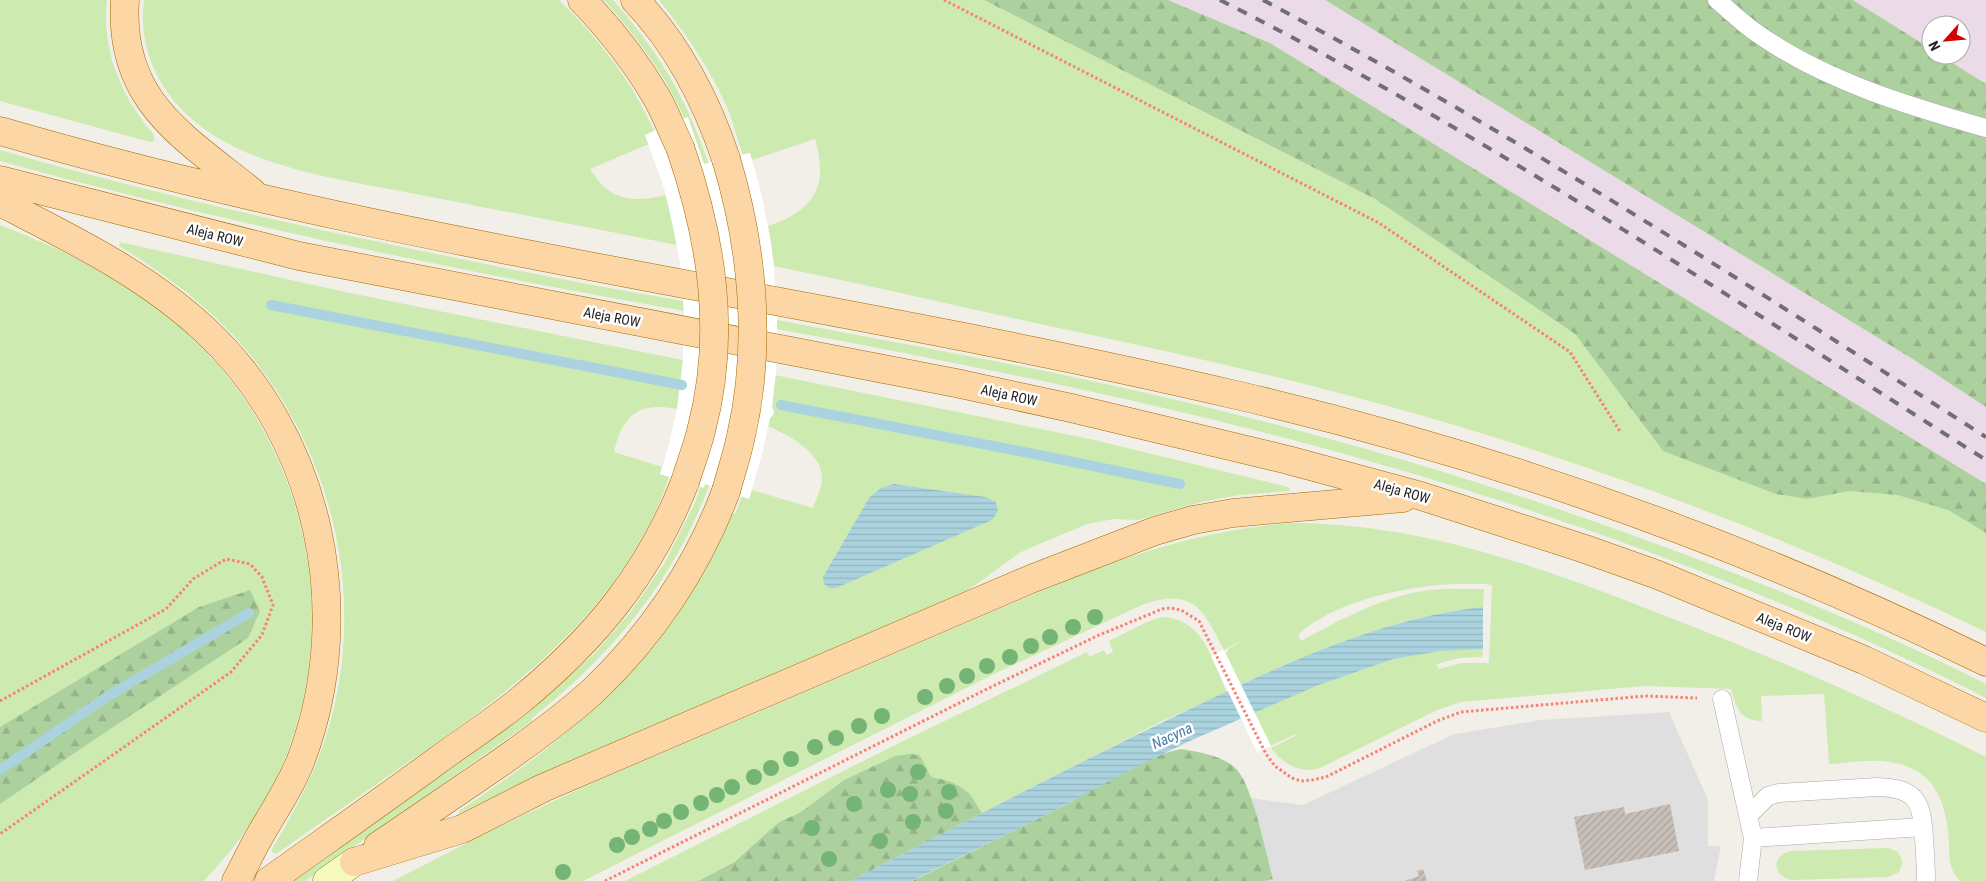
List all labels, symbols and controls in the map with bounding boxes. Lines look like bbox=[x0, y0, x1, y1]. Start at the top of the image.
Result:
north arrow bbox=[1921, 15, 1971, 65]
text: N bbox=[1925, 38, 1943, 53]
street label: Aleja ROW bbox=[185, 220, 245, 250]
street label: Aleja ROW bbox=[582, 304, 642, 330]
street label: Aleja ROW bbox=[979, 381, 1039, 409]
street label: Aleja ROW bbox=[1372, 475, 1432, 507]
street label: Aleja ROW bbox=[1754, 609, 1814, 645]
water label: Nacyna bbox=[1149, 719, 1195, 753]

